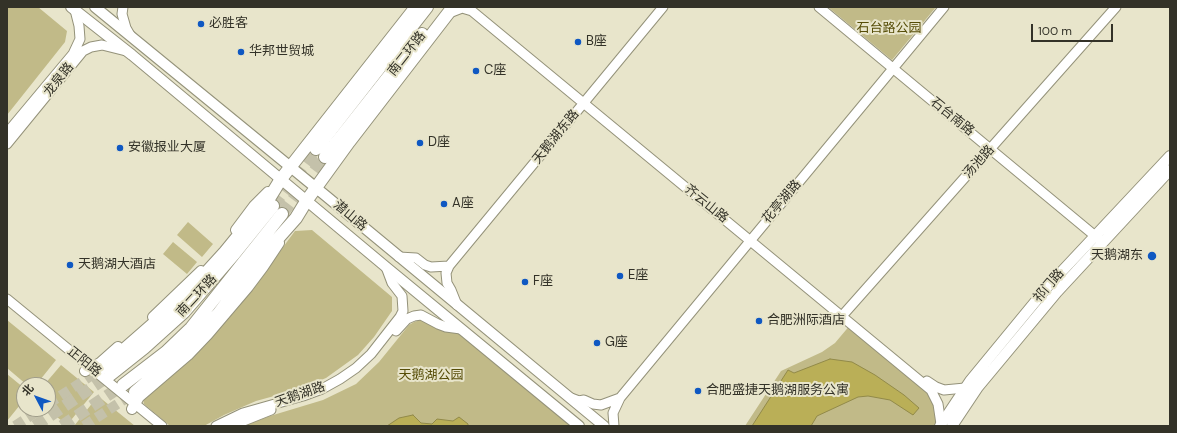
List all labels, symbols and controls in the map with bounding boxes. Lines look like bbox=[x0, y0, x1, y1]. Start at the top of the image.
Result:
place label: 必胜客 bbox=[209, 16, 248, 32]
scale bar bbox=[1033, 16, 1115, 42]
marker: 必胜客 bbox=[196, 19, 206, 29]
park label: 石台路公园 bbox=[857, 21, 921, 37]
text: 100 m bbox=[1038, 23, 1072, 39]
street label: 南二环路 bbox=[385, 29, 429, 79]
place label: B座 bbox=[586, 34, 607, 50]
marker: B座 bbox=[573, 37, 583, 47]
place label: 华邦世贸城 bbox=[249, 44, 314, 60]
marker: 华邦世贸城 bbox=[236, 47, 246, 57]
street label: 龙泉路 bbox=[41, 60, 77, 100]
place label: C座 bbox=[484, 63, 506, 79]
marker: C座 bbox=[471, 66, 481, 76]
street label: 石台南路 bbox=[927, 95, 977, 139]
street label: 天鹅湖东路 bbox=[529, 107, 583, 167]
place label: D座 bbox=[428, 135, 450, 151]
marker: D座 bbox=[415, 138, 425, 148]
place label: 安徽报业大厦 bbox=[128, 140, 206, 156]
street label: 汤池路 bbox=[960, 142, 998, 182]
marker: 安徽报业大厦 bbox=[115, 143, 125, 153]
street label: 花亭湖路 bbox=[759, 177, 805, 227]
street label: 齐云山路 bbox=[681, 182, 731, 226]
place label: A座 bbox=[452, 196, 474, 212]
street label: 潜山路 bbox=[330, 197, 370, 235]
marker: A座 bbox=[439, 199, 449, 209]
place label: 天鹅湖东 bbox=[1091, 248, 1143, 264]
marker: 天鹅湖东 bbox=[1146, 250, 1158, 262]
place label: 天鹅湖大酒店 bbox=[78, 257, 156, 273]
marker: 天鹅湖大酒店 bbox=[65, 260, 75, 270]
street label: 祁门路 bbox=[1030, 266, 1068, 306]
place label: E座 bbox=[628, 268, 648, 284]
marker: E座 bbox=[615, 271, 625, 281]
street label: 南二环路 bbox=[174, 272, 220, 320]
place label: F座 bbox=[533, 274, 553, 290]
marker: F座 bbox=[520, 277, 530, 287]
place label: 合肥洲际酒店 bbox=[767, 313, 845, 329]
marker: 合肥洲际酒店 bbox=[754, 316, 764, 326]
place label: G座 bbox=[605, 335, 628, 351]
marker: G座 bbox=[592, 338, 602, 348]
street label: 正阳路 bbox=[64, 344, 104, 380]
park label: 天鹅湖公园 bbox=[399, 368, 463, 384]
north arrow bbox=[16, 377, 56, 417]
street label: 天鹅湖路 bbox=[273, 379, 327, 411]
text: 北 bbox=[19, 381, 37, 399]
place label: 合肥盛捷天鹅湖服务公寓 bbox=[706, 383, 849, 399]
marker: 合肥盛捷天鹅湖服务公寓 bbox=[693, 386, 703, 396]

